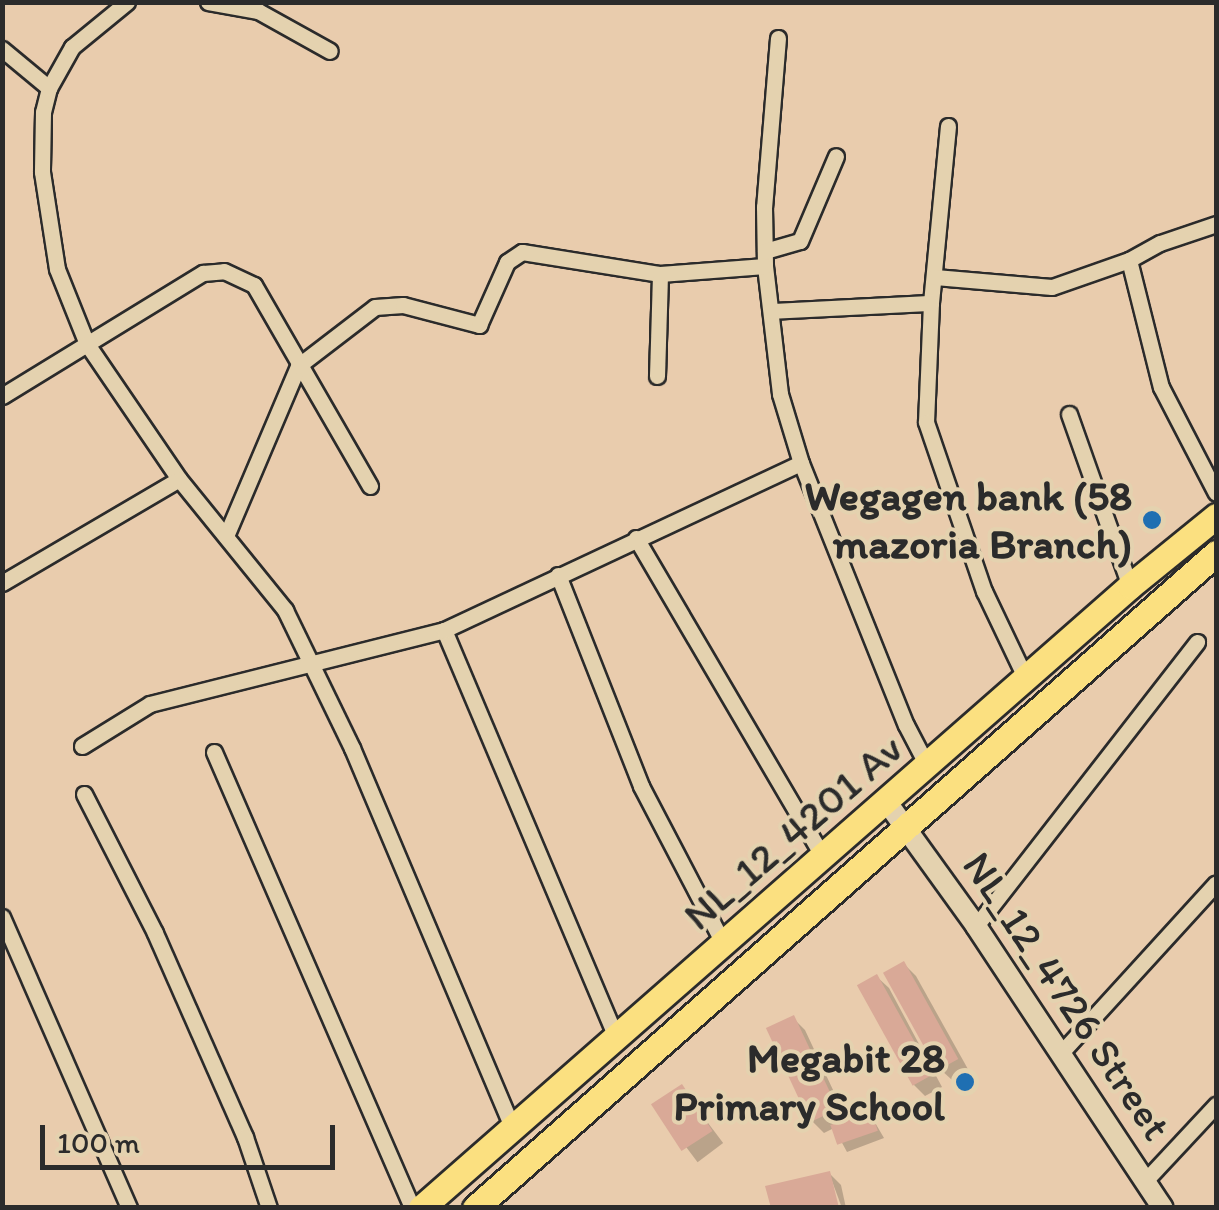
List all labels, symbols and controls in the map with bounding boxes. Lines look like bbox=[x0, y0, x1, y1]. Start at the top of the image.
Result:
place label: Wegagen bank (58 mazoria Branch) bbox=[804, 471, 1132, 570]
marker: Wegagen bank (58 mazoria Branch) bbox=[1141, 509, 1163, 531]
street label: NL_12_4201 Av bbox=[673, 723, 913, 941]
street label: NL_12_4726 Street bbox=[952, 842, 1182, 1150]
place label: Megabit 28 Primary School bbox=[674, 1033, 945, 1132]
marker: Megabit 28 Primary School bbox=[954, 1071, 976, 1093]
scale bar bbox=[45, 1105, 340, 1167]
text: 100 m bbox=[57, 1124, 140, 1161]

